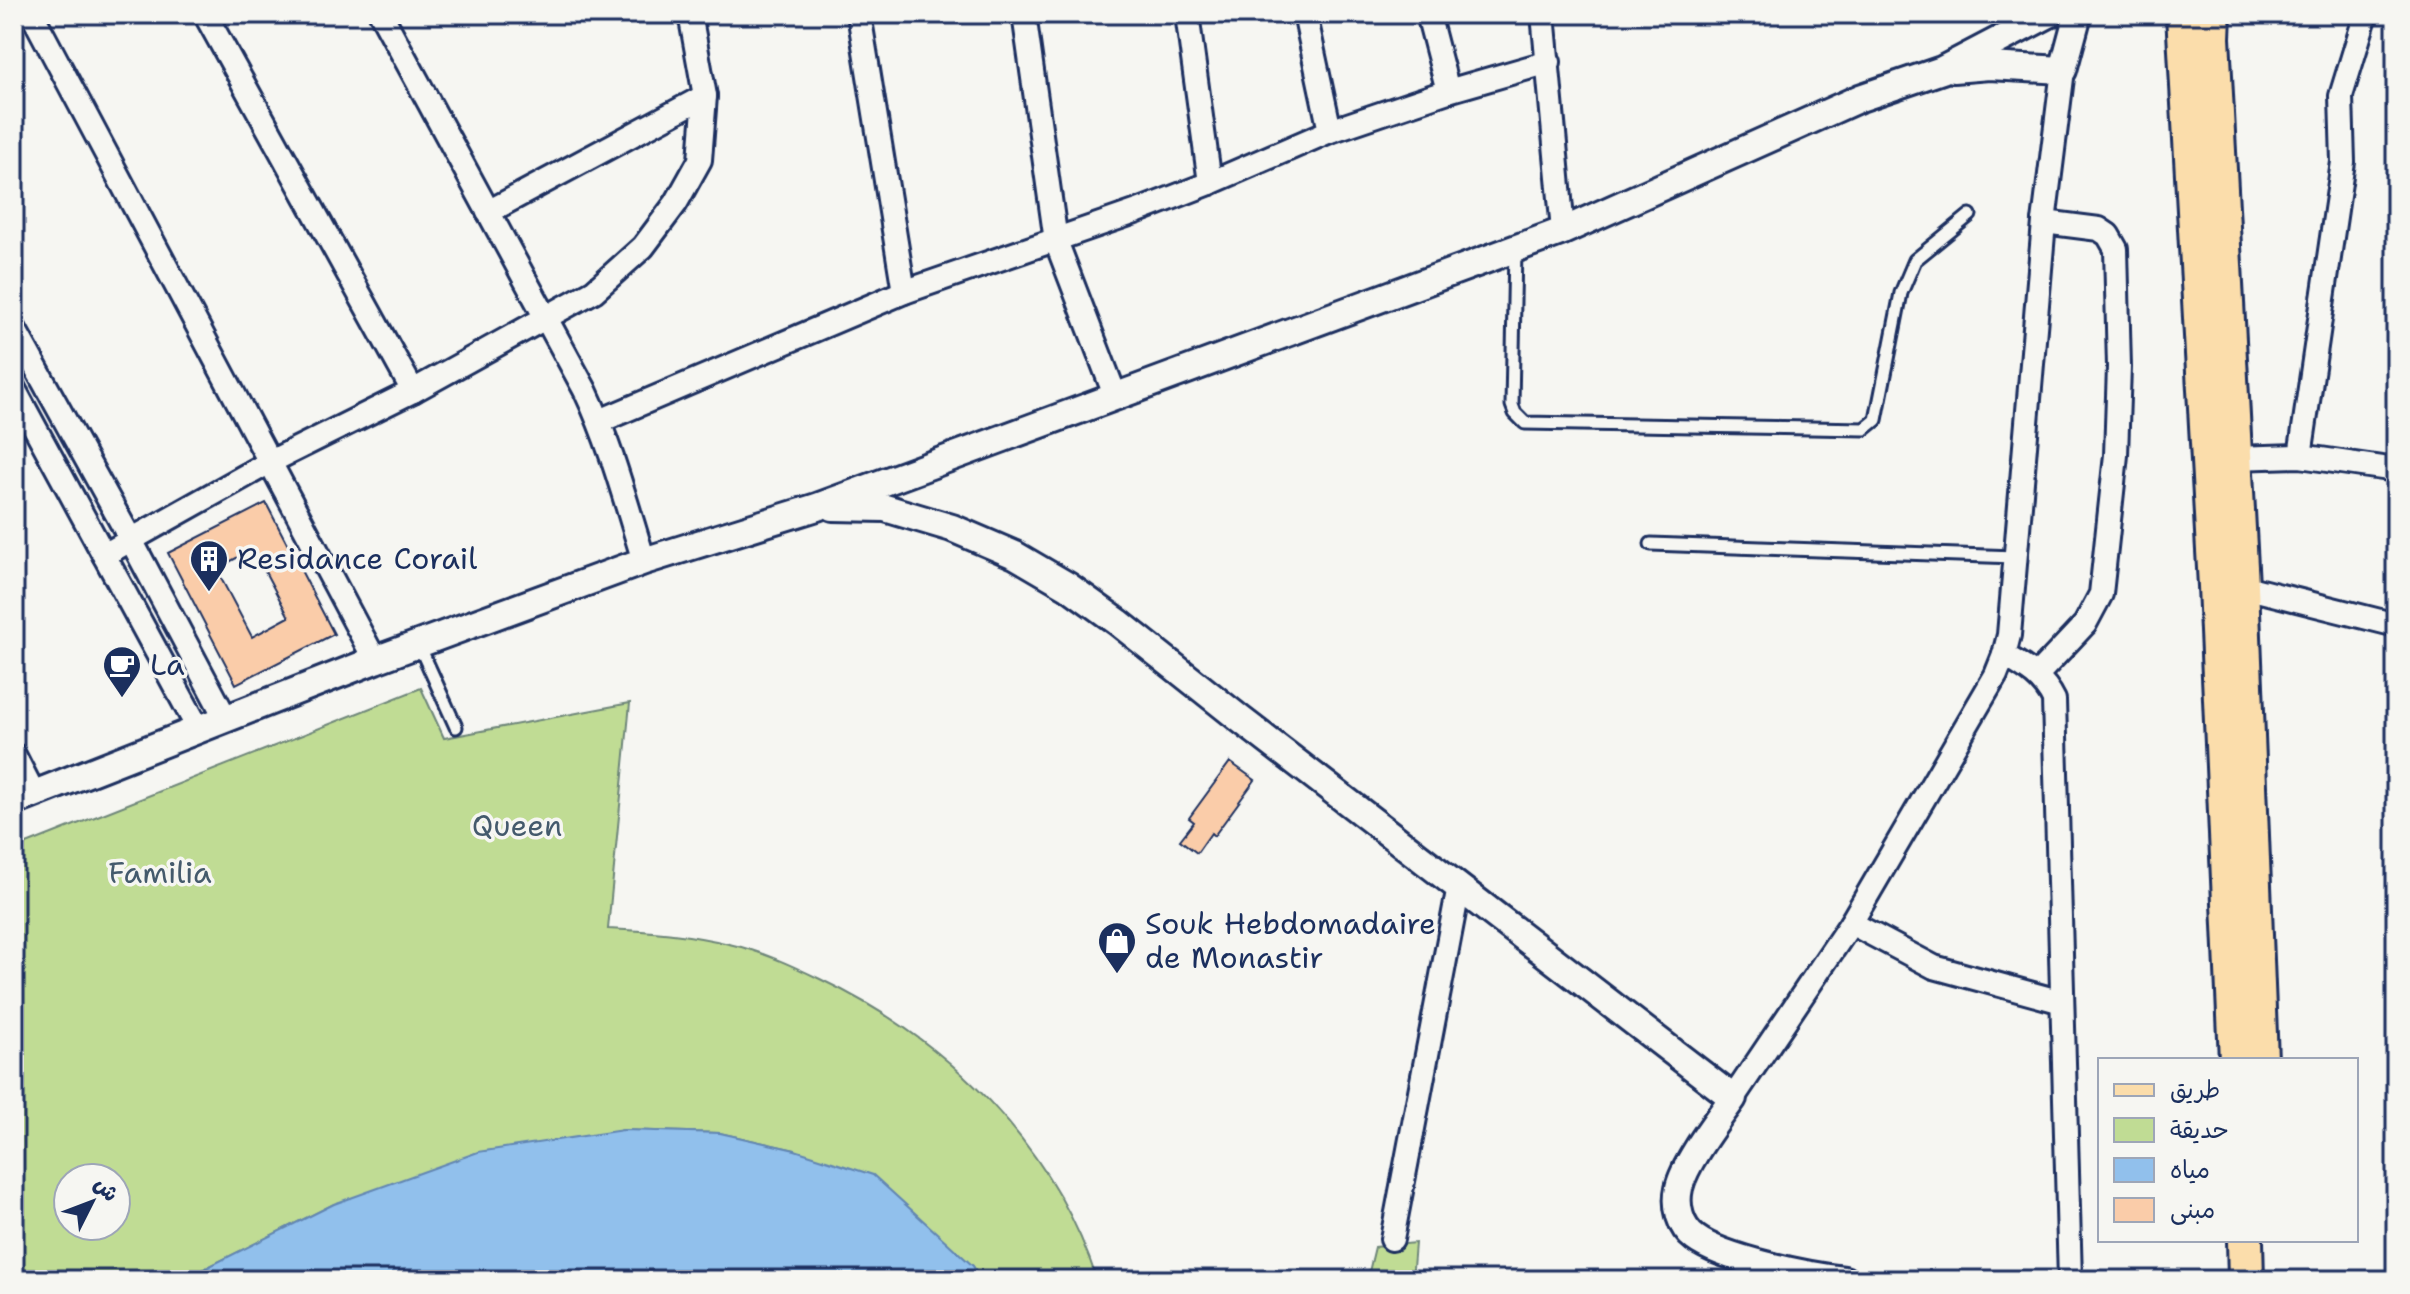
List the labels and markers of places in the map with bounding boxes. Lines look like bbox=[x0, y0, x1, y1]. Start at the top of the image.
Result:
building icon: Residance Corail bbox=[188, 538, 230, 593]
place label: Residance Corail bbox=[237, 538, 477, 579]
cafe icon: La bbox=[101, 644, 143, 699]
place label: La bbox=[150, 644, 185, 685]
place label: Souk Hebdomadaire de Monastir bbox=[1145, 903, 1436, 978]
shop icon: Souk Hebdomadaire de Monastir bbox=[1096, 920, 1138, 975]

